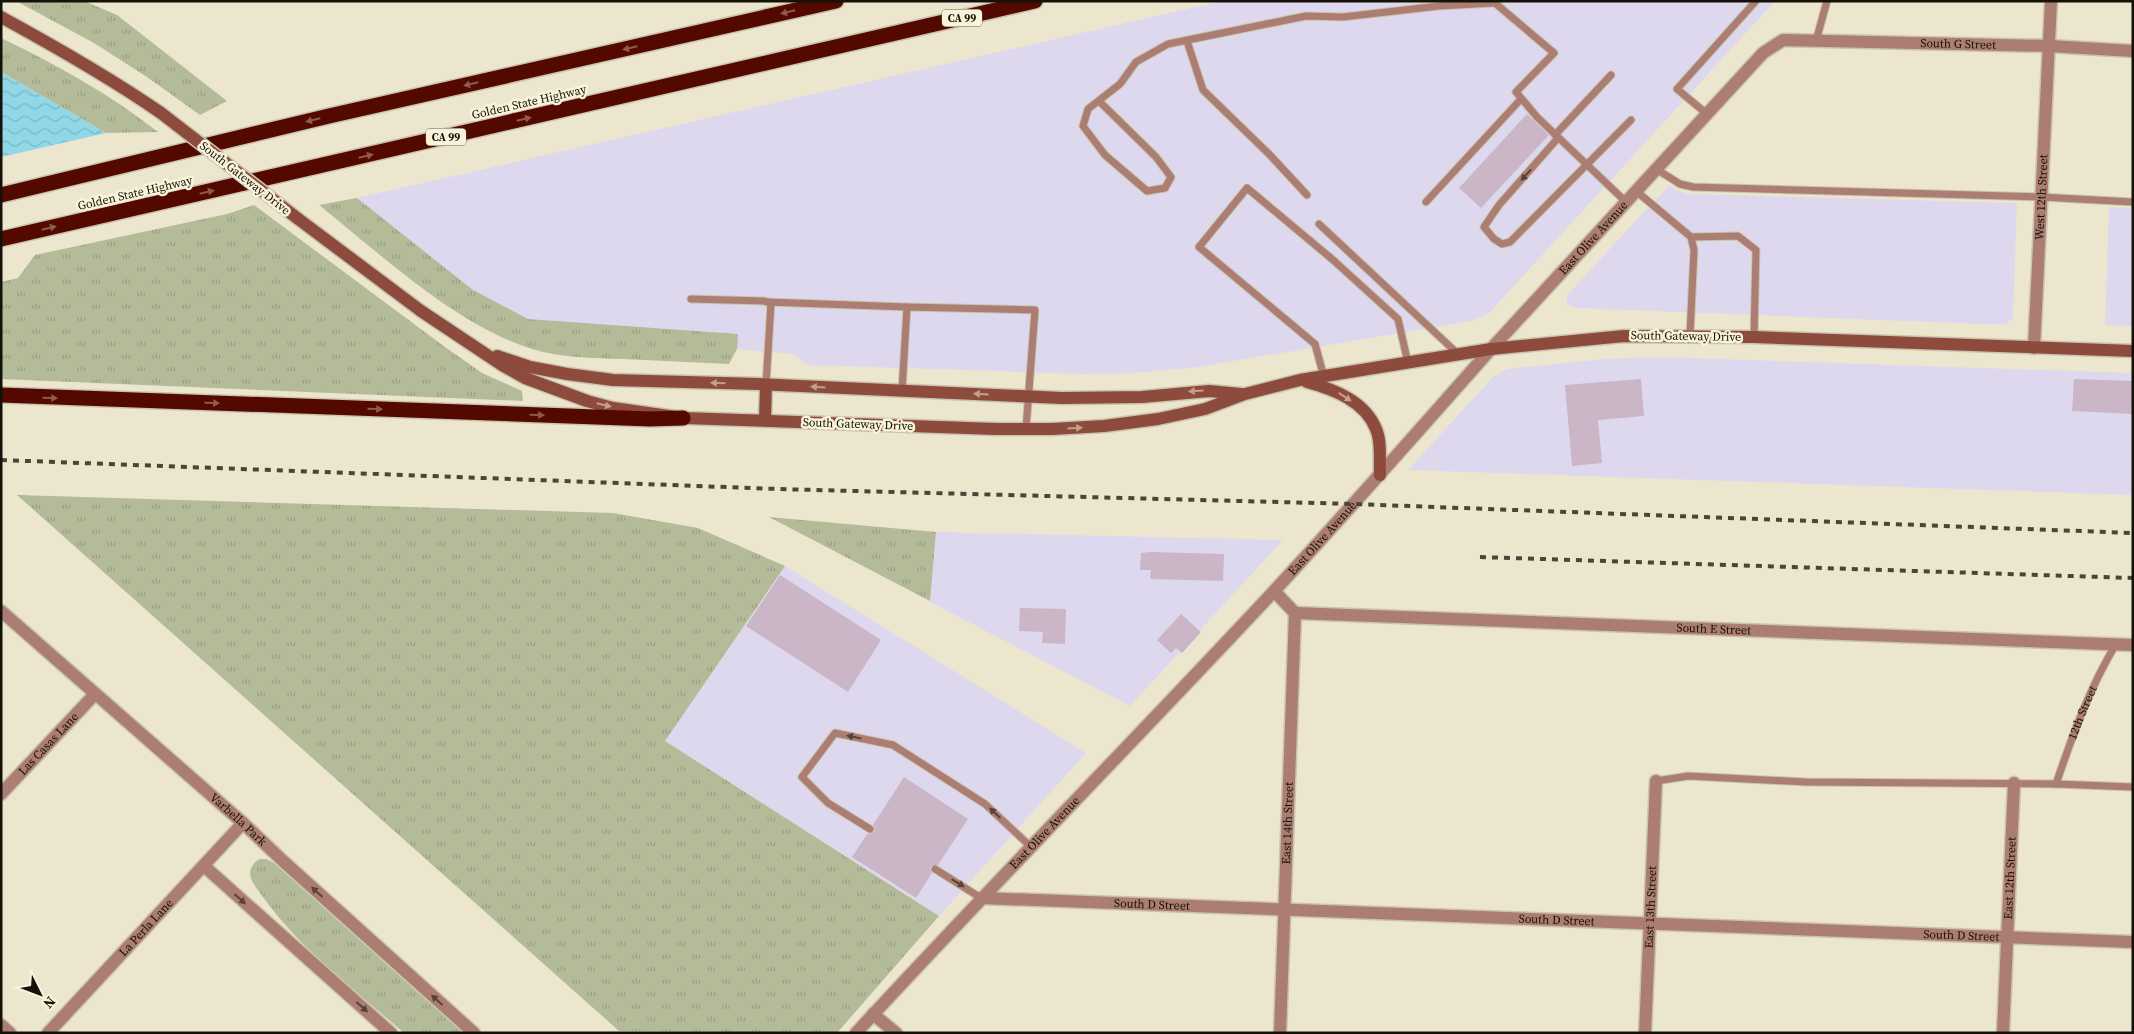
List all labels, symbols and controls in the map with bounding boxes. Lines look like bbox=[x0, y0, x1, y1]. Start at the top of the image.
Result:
one-way arrow bbox=[781, 8, 796, 16]
road number: CA 99 bbox=[942, 10, 982, 27]
street label: South G Street bbox=[1920, 35, 1996, 53]
one-way arrow bbox=[622, 44, 637, 52]
one-way arrow bbox=[464, 80, 479, 88]
street label: Golden State Highway bbox=[470, 81, 589, 123]
one-way arrow bbox=[517, 115, 532, 123]
one-way arrow bbox=[305, 116, 320, 124]
road number: CA 99 bbox=[426, 128, 466, 146]
street label: South Gateway Drive bbox=[197, 138, 293, 218]
one-way arrow bbox=[358, 152, 373, 160]
street label: West 12th Street bbox=[2031, 154, 2051, 240]
one-way arrow bbox=[1520, 168, 1532, 180]
street label: Golden State Highway bbox=[76, 172, 195, 214]
one-way arrow bbox=[200, 188, 215, 196]
street label: East Olive Avenue bbox=[1555, 197, 1631, 278]
one-way arrow bbox=[41, 224, 56, 232]
street label: South Gateway Drive bbox=[1631, 327, 1741, 345]
one-way arrow bbox=[709, 379, 725, 387]
one-way arrow bbox=[810, 383, 826, 391]
one-way arrow bbox=[1188, 388, 1204, 396]
one-way arrow bbox=[972, 390, 988, 398]
one-way arrow bbox=[1338, 392, 1352, 402]
one-way arrow bbox=[42, 394, 58, 402]
one-way arrow bbox=[205, 400, 221, 408]
one-way arrow bbox=[597, 401, 612, 409]
one-way arrow bbox=[367, 406, 383, 414]
one-way arrow bbox=[529, 411, 545, 419]
street label: South Gateway Drive bbox=[802, 414, 914, 434]
one-way arrow bbox=[1067, 424, 1083, 432]
street label: East Olive Avenue bbox=[1285, 498, 1360, 579]
street label: South E Street bbox=[1676, 620, 1751, 638]
street label: 12th Street bbox=[2064, 683, 2101, 742]
street label: Las Casas Lane bbox=[15, 709, 82, 779]
one-way arrow bbox=[846, 733, 861, 741]
street label: East 14th Street bbox=[1278, 782, 1297, 865]
street label: Varbella Park bbox=[206, 790, 271, 850]
street label: East Olive Avenue bbox=[1006, 793, 1083, 873]
one-way arrow bbox=[989, 807, 1001, 819]
street label: East 12th Street bbox=[2000, 837, 2020, 920]
street label: East 13th Street bbox=[1641, 866, 1660, 949]
one-way arrow bbox=[952, 879, 965, 888]
one-way arrow bbox=[310, 886, 323, 897]
one-way arrow bbox=[234, 893, 247, 904]
street label: La Perla Lane bbox=[115, 895, 177, 960]
street label: South D Street bbox=[1114, 895, 1190, 914]
street label: South D Street bbox=[1518, 911, 1595, 929]
street label: South D Street bbox=[1923, 926, 2000, 945]
north arrow bbox=[15, 969, 65, 1019]
text: N bbox=[39, 992, 61, 1013]
one-way arrow bbox=[432, 994, 444, 1006]
one-way arrow bbox=[355, 1001, 367, 1013]

